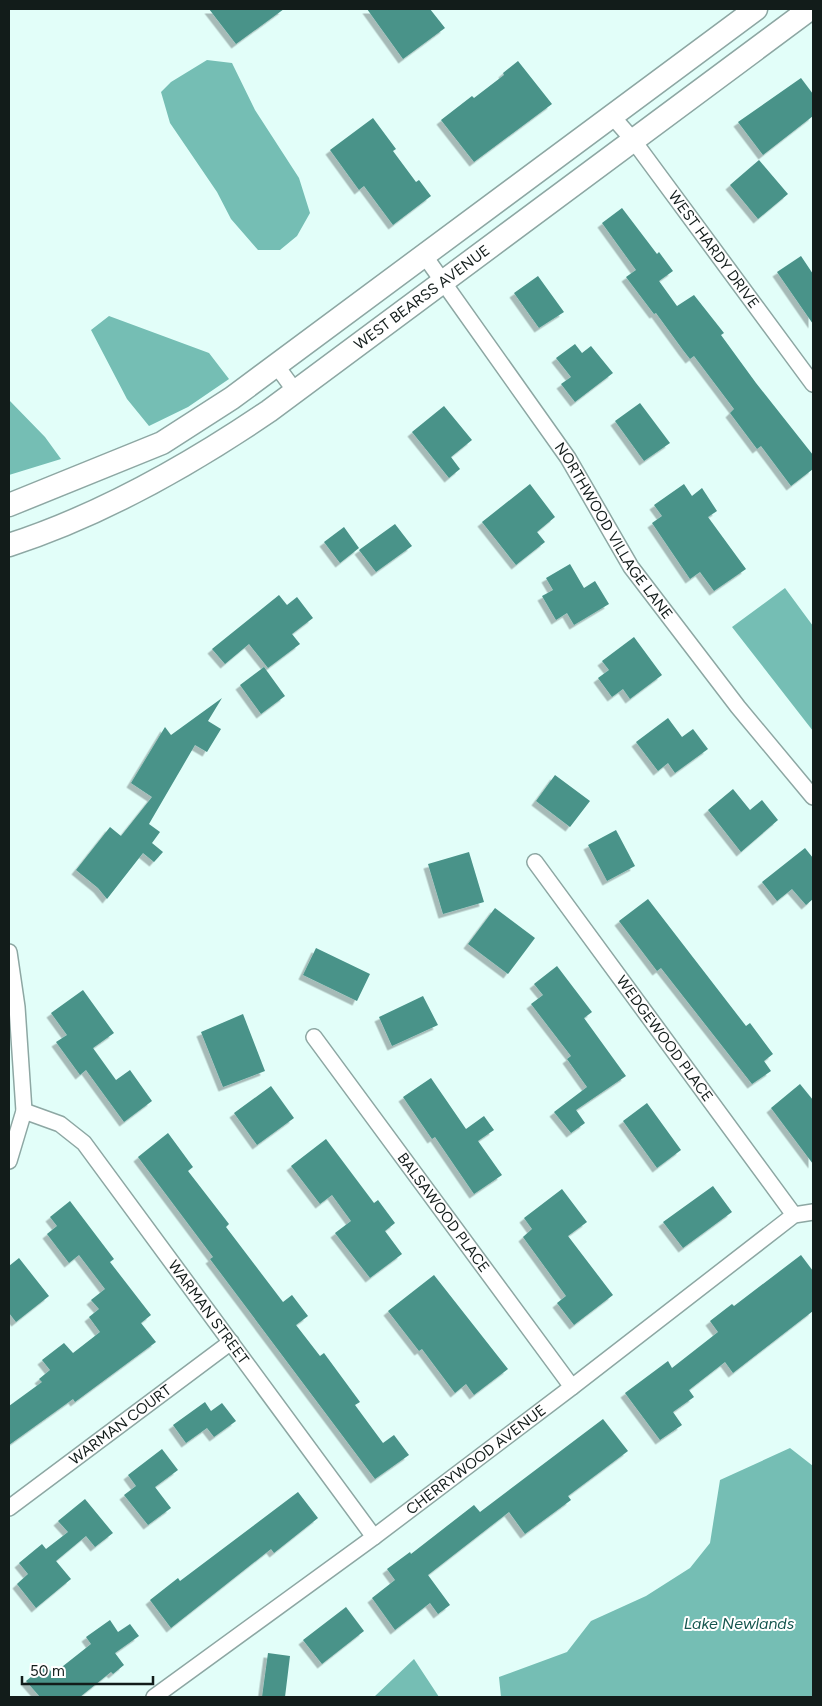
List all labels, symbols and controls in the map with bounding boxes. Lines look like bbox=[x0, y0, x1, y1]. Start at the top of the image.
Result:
street label: WEST HARDY DRIVE bbox=[665, 187, 763, 312]
street label: WEST BEARSS AVENUE bbox=[351, 241, 493, 354]
street label: NORTHWOOD VILLAGE LANE bbox=[551, 439, 677, 623]
street label: WEDGEWOOD PLACE bbox=[612, 972, 717, 1105]
street label: BALSAWOOD PLACE bbox=[393, 1149, 493, 1276]
street label: WARMAN STREET bbox=[164, 1257, 253, 1368]
street label: WARMAN COURT bbox=[66, 1380, 175, 1469]
street label: CHERRYWOOD AVENUE bbox=[403, 1401, 549, 1518]
water label: Lake Newlands bbox=[684, 1614, 795, 1633]
scale bar bbox=[22, 1654, 154, 1686]
text: 50 m bbox=[30, 1662, 65, 1680]

